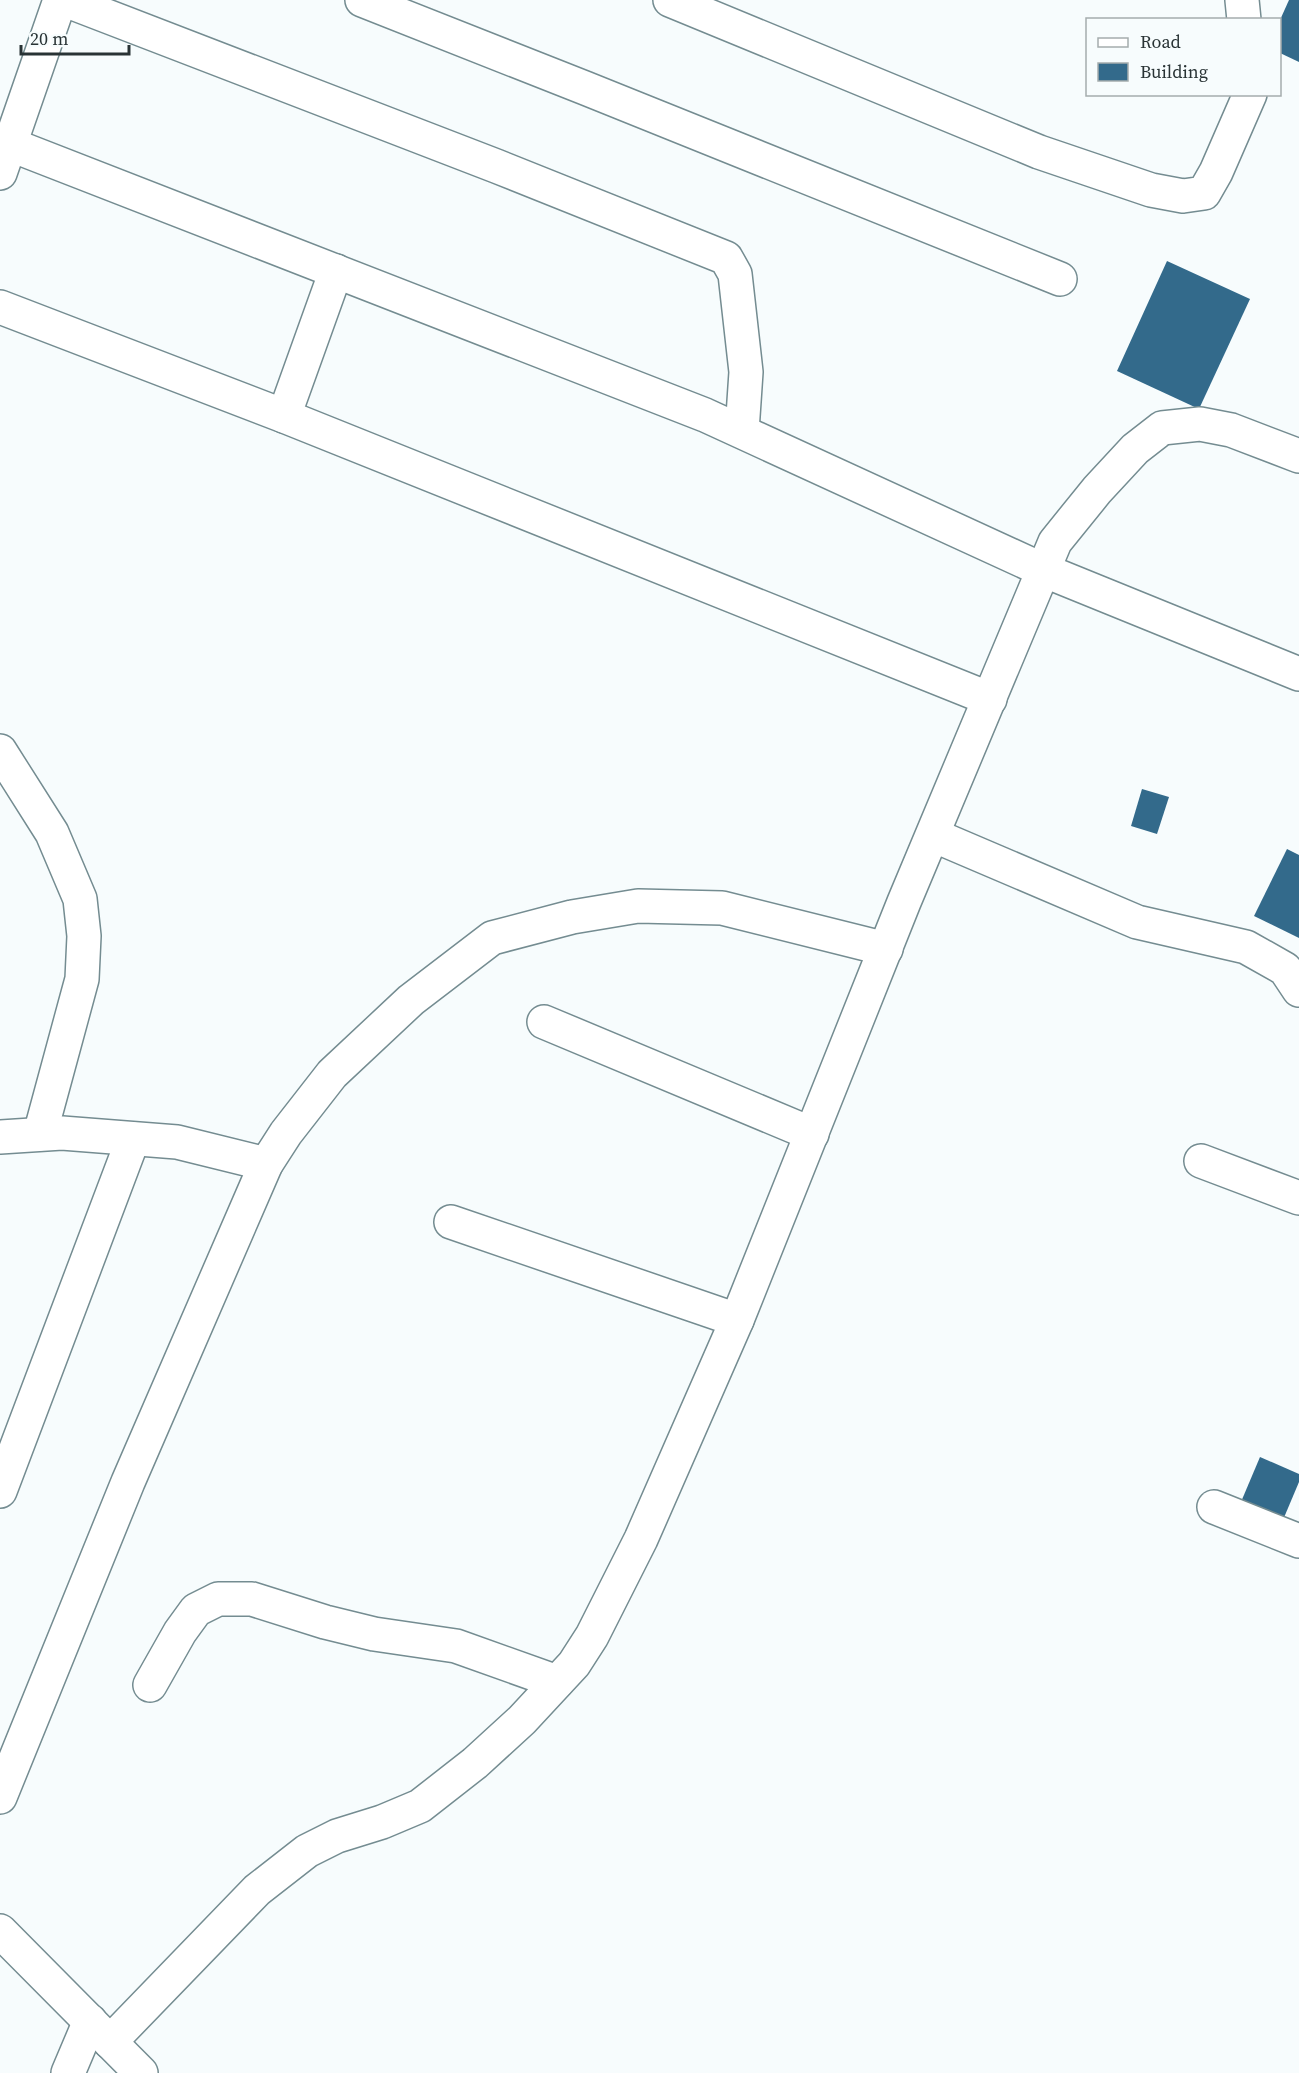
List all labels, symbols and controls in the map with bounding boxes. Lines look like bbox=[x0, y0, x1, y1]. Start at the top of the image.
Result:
scale bar bbox=[21, 18, 129, 56]
legend bbox=[1086, 18, 1281, 96]
text: 20 m bbox=[30, 26, 68, 51]
text: Road bbox=[1140, 29, 1181, 54]
text: Building bbox=[1140, 59, 1208, 84]

